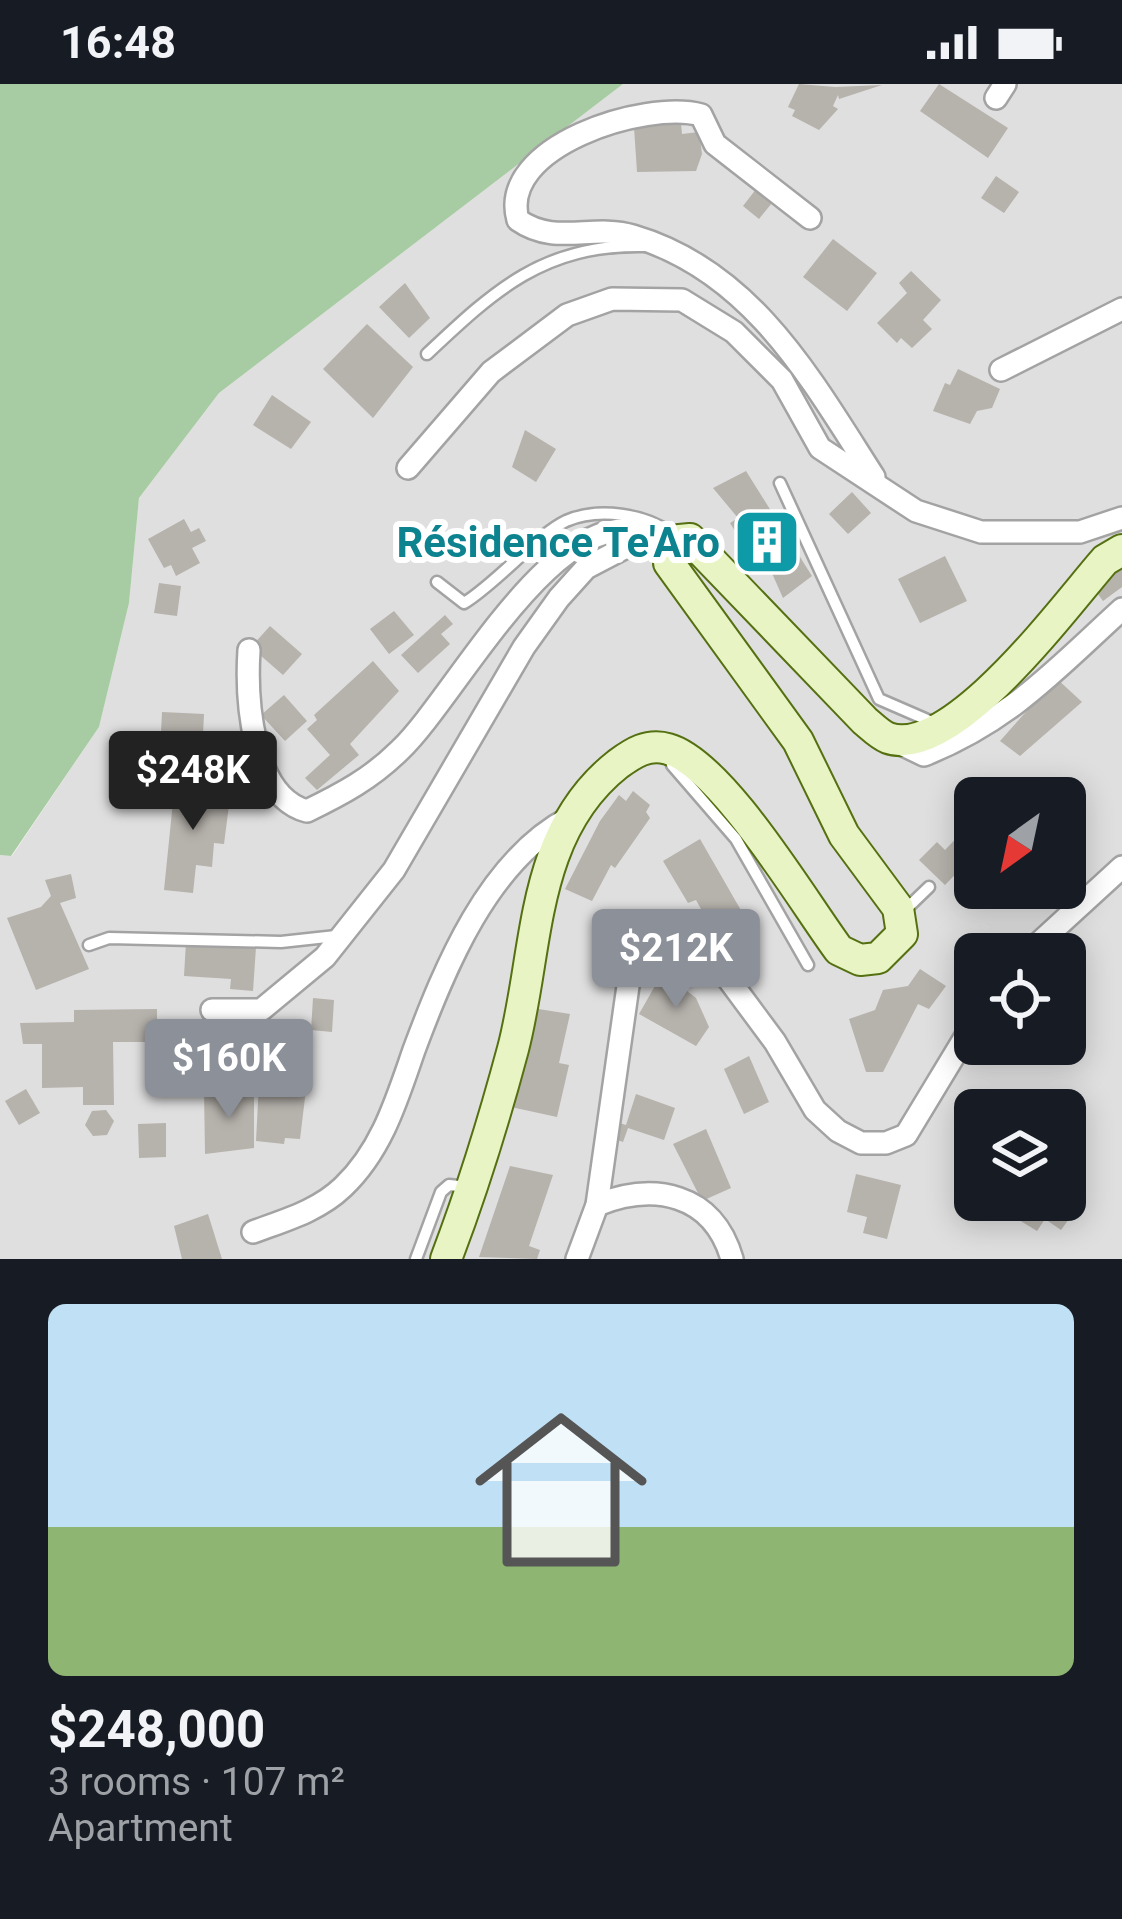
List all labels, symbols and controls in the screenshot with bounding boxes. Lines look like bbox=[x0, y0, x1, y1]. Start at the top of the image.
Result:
text: 16:48 bbox=[60, 16, 176, 69]
building icon: Résidence Te'Aro bbox=[732, 507, 802, 577]
place label: Résidence Te'Aro bbox=[396, 518, 720, 567]
pin: $248K bbox=[109, 731, 277, 833]
text: $248K bbox=[136, 747, 250, 793]
north arrow bbox=[954, 777, 1086, 909]
map controls bbox=[954, 777, 1086, 1221]
pin: $212K bbox=[592, 909, 760, 1011]
text: $212K bbox=[619, 925, 733, 971]
button: locate bbox=[954, 933, 1086, 1065]
pin: $160K bbox=[145, 1019, 313, 1121]
text: $160K bbox=[172, 1035, 286, 1081]
button: layers bbox=[954, 1089, 1086, 1221]
icon: home bbox=[453, 1382, 669, 1598]
text: $248,000 bbox=[48, 1700, 265, 1759]
text: 3 rooms · 107 m² bbox=[48, 1759, 345, 1805]
text: Apartment bbox=[48, 1805, 233, 1851]

